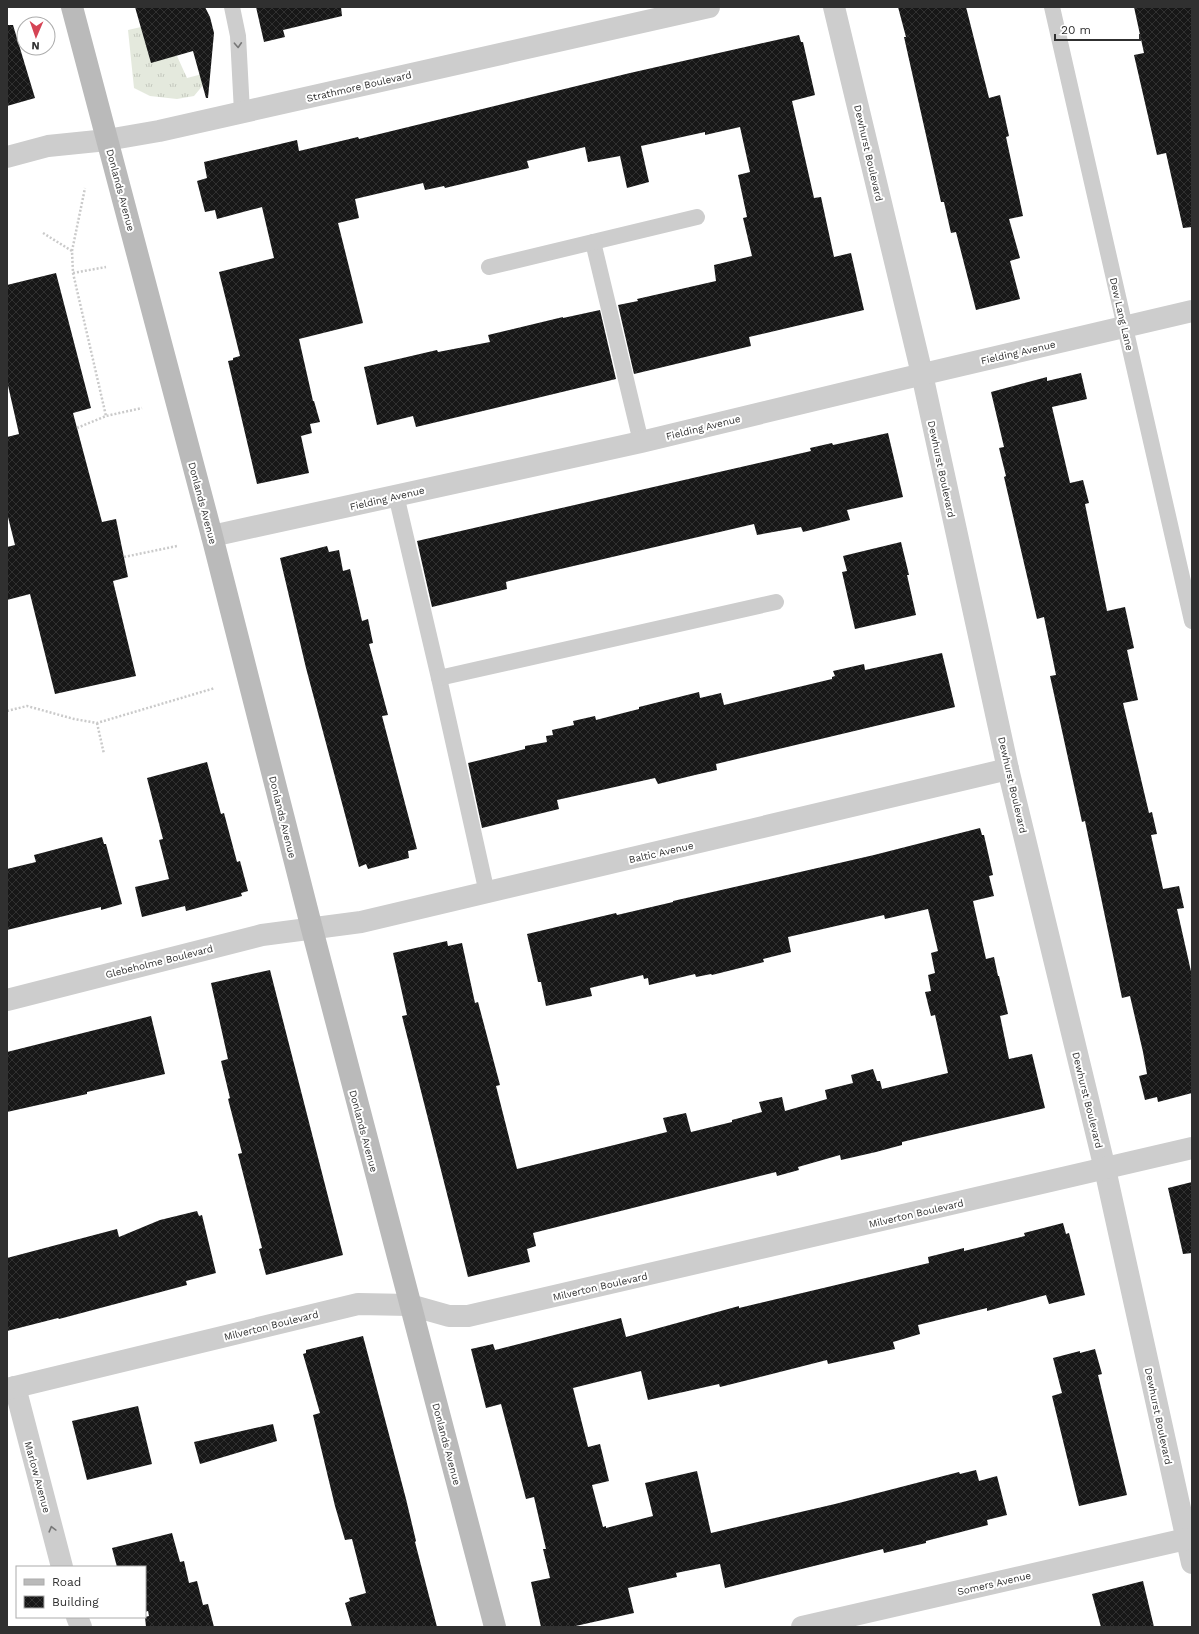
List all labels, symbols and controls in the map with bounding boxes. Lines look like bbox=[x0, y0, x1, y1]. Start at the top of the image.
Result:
north arrow bbox=[16, 16, 56, 56]
scale bar bbox=[1055, 16, 1140, 42]
text: 20 m bbox=[1061, 23, 1091, 37]
text: N bbox=[31, 39, 40, 52]
one-way arrow bbox=[234, 42, 242, 48]
street label: Strathmore Boulevard bbox=[306, 69, 413, 104]
street label: Dewhurst Boulevard bbox=[852, 104, 885, 202]
street label: Donlands Avenue bbox=[104, 148, 137, 232]
street label: Dew Lang Lane bbox=[1108, 277, 1135, 352]
street label: Fielding Avenue bbox=[980, 338, 1057, 366]
street label: Fielding Avenue bbox=[665, 413, 742, 442]
street label: Dewhurst Boulevard bbox=[926, 420, 957, 518]
street label: Donlands Avenue bbox=[186, 461, 219, 545]
street label: Fielding Avenue bbox=[349, 484, 426, 512]
street label: Dewhurst Boulevard bbox=[996, 736, 1029, 834]
street label: Donlands Avenue bbox=[267, 775, 298, 860]
street label: Baltic Avenue bbox=[628, 840, 695, 865]
street label: Glebeholme Boulevard bbox=[104, 943, 214, 980]
street label: Dewhurst Boulevard bbox=[1070, 1051, 1105, 1149]
street label: Donlands Avenue bbox=[347, 1089, 380, 1173]
street label: Milverton Boulevard bbox=[868, 1197, 965, 1230]
street label: Milverton Boulevard bbox=[552, 1270, 649, 1303]
street label: Milverton Boulevard bbox=[223, 1308, 319, 1343]
street label: Dewhurst Boulevard bbox=[1143, 1367, 1174, 1465]
street label: Donlands Avenue bbox=[430, 1402, 463, 1486]
street label: Marlow Avenue bbox=[23, 1440, 52, 1514]
one-way arrow bbox=[48, 1526, 56, 1533]
legend bbox=[16, 1566, 146, 1618]
street label: Somers Avenue bbox=[956, 1570, 1032, 1597]
text: Road bbox=[52, 1575, 81, 1589]
text: Building bbox=[52, 1595, 99, 1609]

